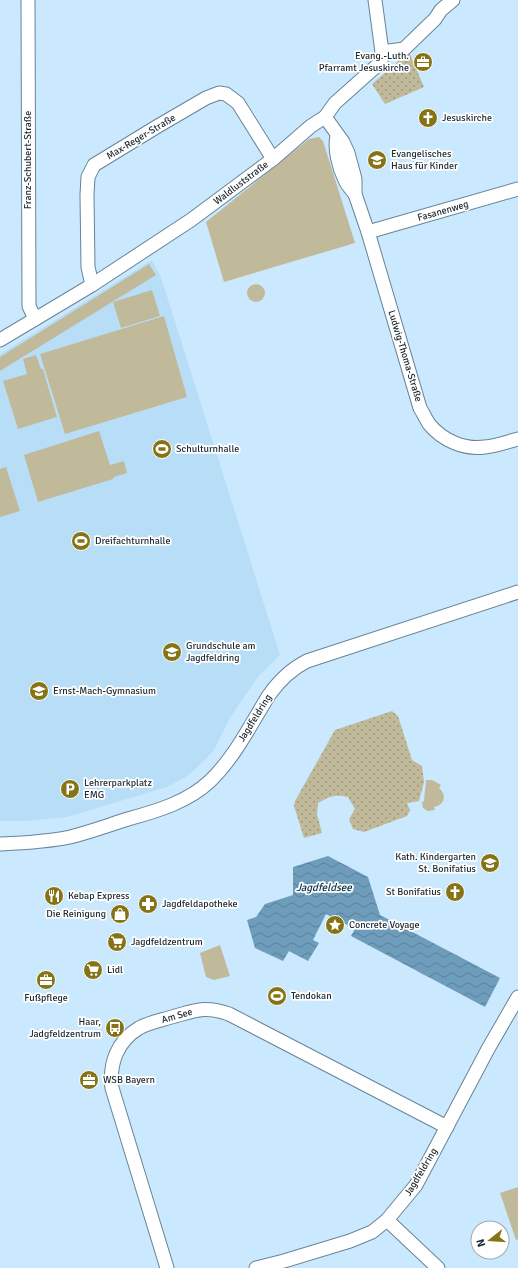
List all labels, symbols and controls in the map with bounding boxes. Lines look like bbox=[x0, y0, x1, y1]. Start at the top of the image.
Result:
place label: Evang.-Luth. Pfarramt Jesuskirche bbox=[319, 50, 409, 74]
office icon: Evang.-Luth. Pfarramt Jesuskirche bbox=[412, 51, 434, 73]
church icon: Jesuskirche bbox=[417, 107, 439, 129]
street label: Franz-Schubert-Straße bbox=[22, 111, 34, 209]
street label: Max-Reger-Straße bbox=[104, 112, 178, 162]
place label: Jesuskirche bbox=[442, 112, 492, 124]
place label: Evangelisches Haus für Kinder bbox=[391, 148, 458, 172]
school or university icon: Evangelisches Haus für Kinder bbox=[366, 149, 388, 171]
street label: Waldluststraße bbox=[211, 159, 271, 207]
street label: Fasanenweg bbox=[416, 198, 470, 224]
street label: Ludwig-Thoma-Straße bbox=[385, 309, 425, 403]
sports icon: Schulturnhalle bbox=[151, 438, 173, 460]
place label: Schulturnhalle bbox=[176, 443, 239, 455]
sports icon: Dreifachturnhalle bbox=[70, 530, 92, 552]
place label: Dreifachturnhalle bbox=[95, 535, 170, 547]
place label: Grundschule am Jagdfeldring bbox=[186, 640, 255, 664]
school or university icon: Grundschule am Jagdfeldring bbox=[161, 641, 183, 663]
school or university icon: Ernst-Mach-Gymnasium bbox=[28, 680, 50, 702]
place label: Ernst-Mach-Gymnasium bbox=[53, 685, 156, 697]
street label: Jagdfeldring bbox=[236, 692, 274, 744]
place label: Lehrerparkplatz EMG bbox=[84, 777, 153, 801]
parking icon: Lehrerparkplatz EMG bbox=[59, 778, 81, 800]
place label: Kath. Kindergarten St. Bonifatius bbox=[395, 851, 477, 875]
school or university icon: Kath. Kindergarten St. Bonifatius bbox=[479, 852, 501, 874]
water label: Jagdfeldsee bbox=[296, 881, 352, 894]
church icon: St Bonifatius bbox=[444, 881, 466, 903]
restaurant icon: Kebap Express bbox=[43, 885, 65, 907]
place label: St Bonifatius bbox=[386, 886, 442, 898]
place label: Kebap Express bbox=[68, 890, 130, 902]
pharmacy icon: Jagdfeldapotheke bbox=[137, 893, 159, 915]
place label: Jagdfeldapotheke bbox=[162, 898, 238, 910]
shop icon: Die Reinigung bbox=[109, 903, 131, 925]
place label: Die Reinigung bbox=[46, 908, 106, 920]
place icon: Concrete Voyage bbox=[324, 914, 346, 936]
place label: Concrete Voyage bbox=[349, 919, 420, 931]
supermarket icon: Jagdfeldzentrum bbox=[106, 931, 128, 953]
place label: Jagdfeldzentrum bbox=[131, 936, 203, 948]
supermarket icon: Lidl bbox=[82, 959, 104, 981]
place label: Lidl bbox=[107, 964, 123, 976]
office icon: Fußpflege bbox=[35, 969, 57, 991]
sports icon: Tendokan bbox=[266, 985, 288, 1007]
place label: Tendokan bbox=[291, 990, 332, 1002]
place label: Fußpflege bbox=[24, 992, 68, 1004]
street label: Am See bbox=[160, 1006, 194, 1026]
place label: Haar, Jadgfeldzentrum bbox=[29, 1016, 101, 1040]
bus stop icon: Haar, Jadgfeldzentrum bbox=[104, 1017, 126, 1039]
office icon: WSB Bayern bbox=[78, 1069, 100, 1091]
place label: WSB Bayern bbox=[103, 1074, 155, 1086]
street label: Jagdfeldring bbox=[402, 1146, 440, 1198]
north arrow bbox=[470, 1220, 510, 1260]
text: N bbox=[474, 1237, 488, 1248]

